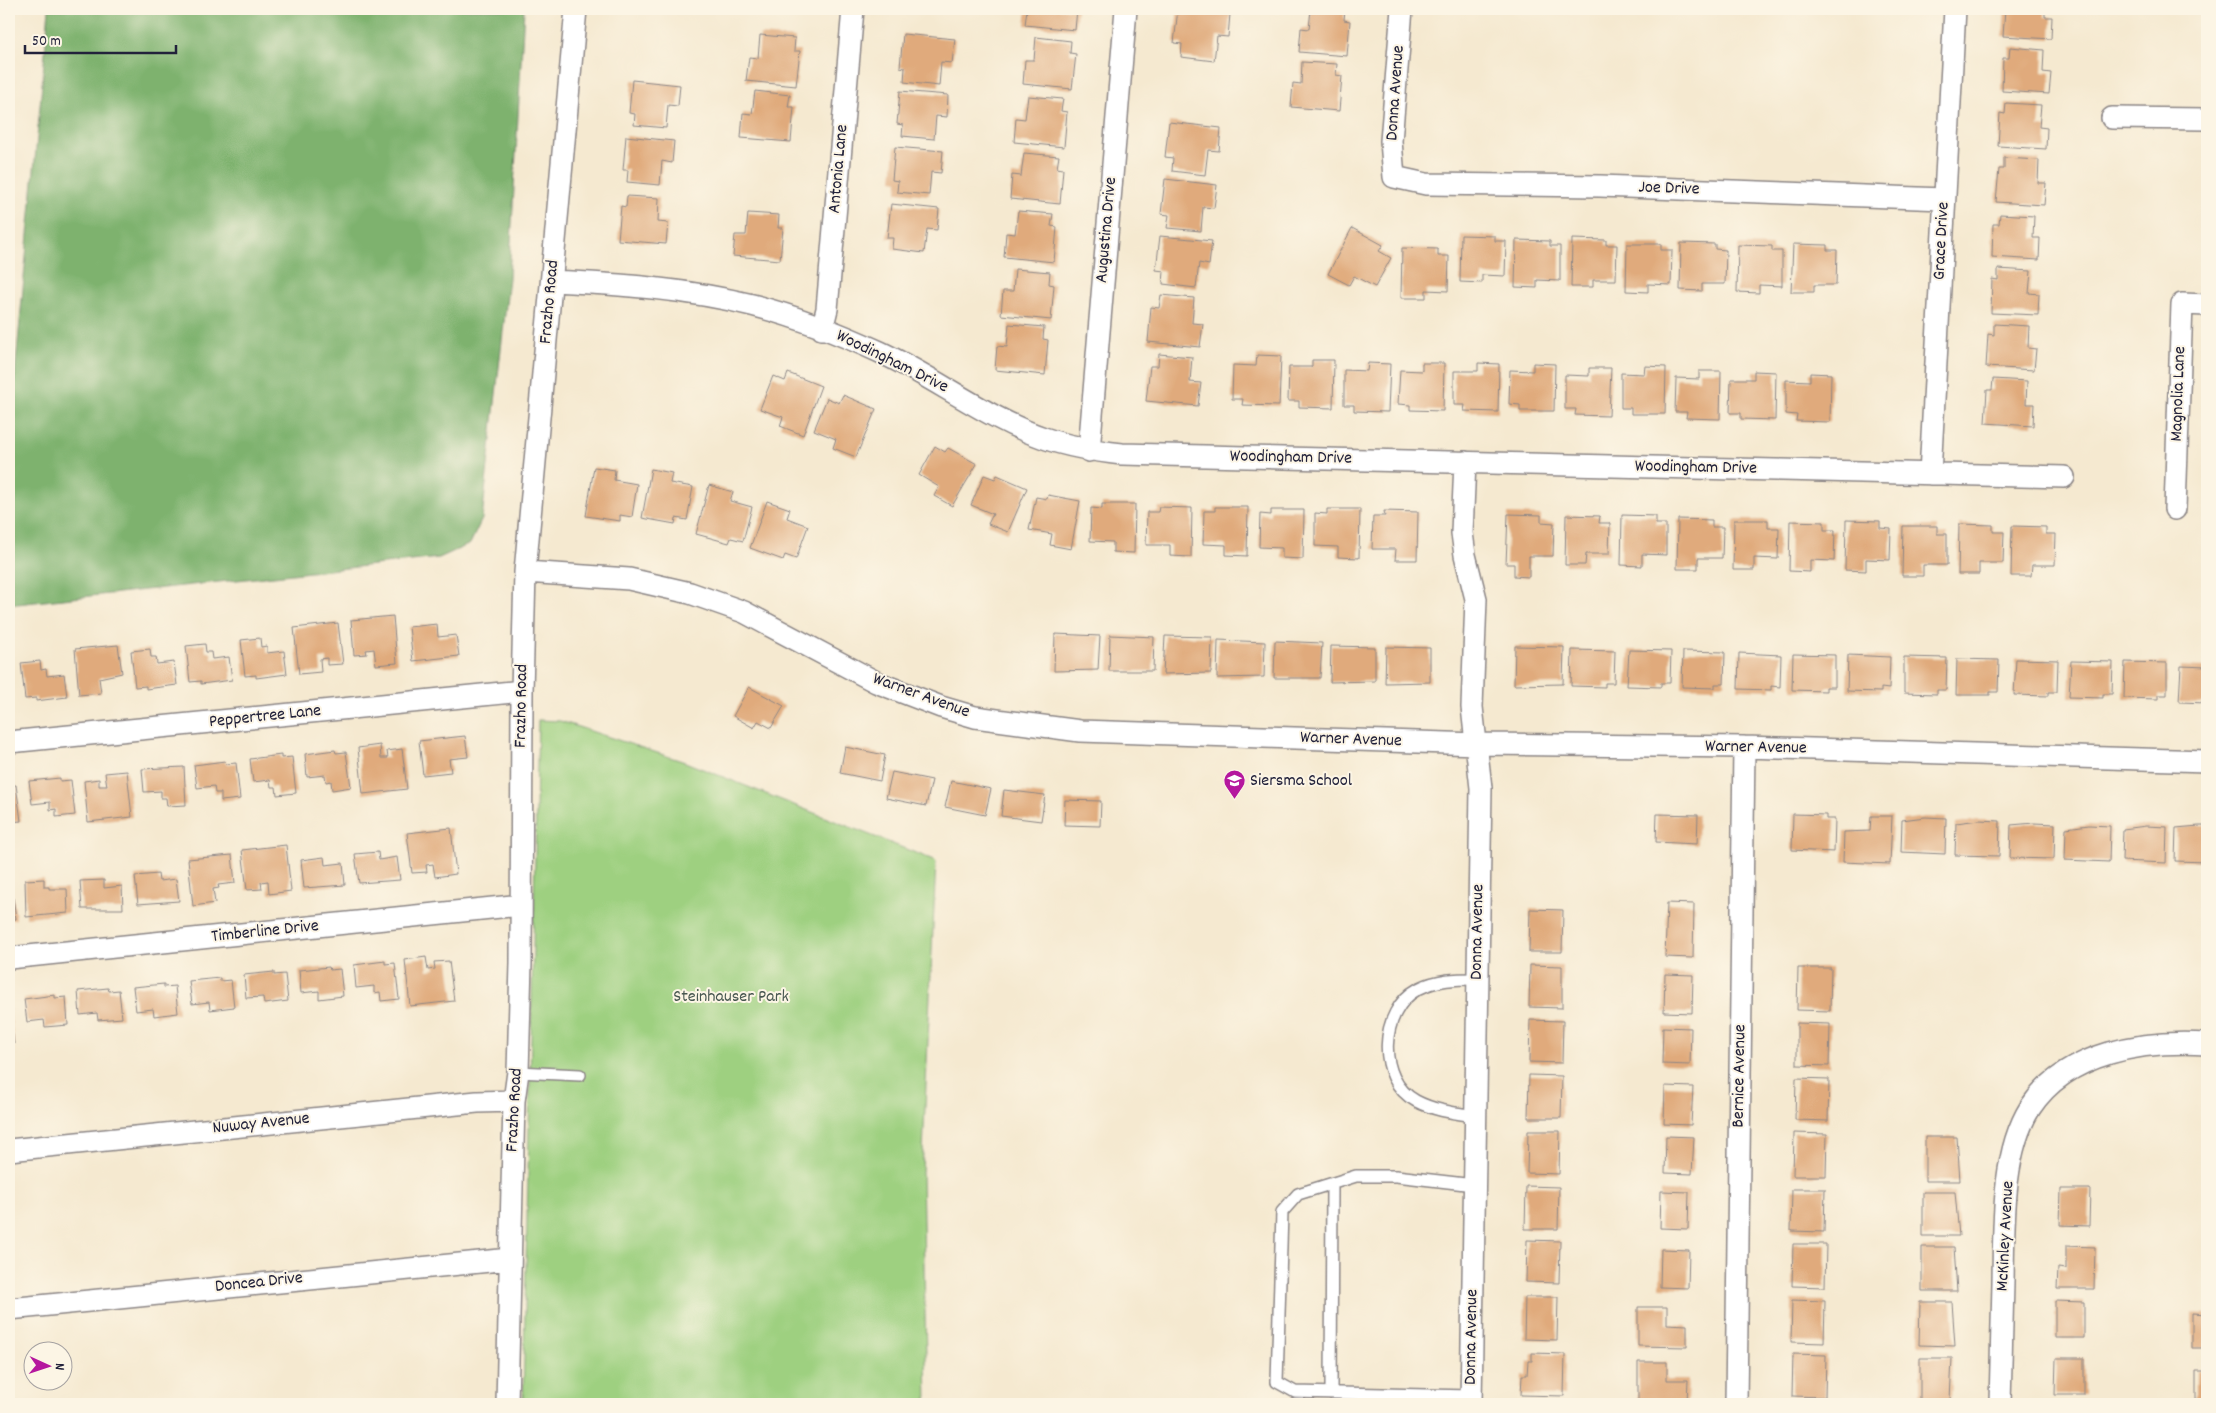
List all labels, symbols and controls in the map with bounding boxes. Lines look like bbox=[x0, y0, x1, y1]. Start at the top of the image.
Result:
scale bar bbox=[25, 22, 176, 54]
text: 50 m bbox=[32, 31, 61, 53]
street label: Donna Avenue bbox=[1380, 44, 1412, 142]
street label: Antonia Lane bbox=[823, 123, 855, 214]
street label: Joe Drive bbox=[1638, 175, 1700, 203]
street label: Augustina Drive bbox=[1090, 176, 1124, 284]
street label: Grace Drive bbox=[1927, 201, 1957, 281]
street label: Frazho Road bbox=[534, 259, 566, 345]
street label: Woodingham Drive bbox=[832, 324, 952, 400]
street label: Magnolia Lane bbox=[2165, 346, 2193, 442]
street label: Woodingham Drive bbox=[1230, 444, 1352, 472]
street label: Woodingham Drive bbox=[1635, 454, 1757, 482]
street label: Frazho Road bbox=[509, 664, 535, 748]
street label: Warner Avenue bbox=[869, 667, 973, 725]
street label: Peppertree Lane bbox=[208, 699, 322, 735]
street label: Warner Avenue bbox=[1300, 726, 1402, 754]
street label: Warner Avenue bbox=[1705, 735, 1807, 761]
school or university icon: Siersma School bbox=[1222, 769, 1246, 800]
place label: Siersma School bbox=[1250, 769, 1353, 794]
street label: Donna Avenue bbox=[1465, 884, 1491, 980]
street label: Timberline Drive bbox=[210, 914, 320, 950]
park label: Steinhauser Park bbox=[673, 985, 789, 1010]
street label: Bernice Avenue bbox=[1727, 1024, 1753, 1128]
street label: Frazho Road bbox=[500, 1067, 530, 1153]
street label: Nuway Avenue bbox=[211, 1106, 311, 1142]
street label: McKinley Avenue bbox=[1991, 1180, 2021, 1292]
street label: Doncea Drive bbox=[214, 1266, 304, 1300]
street label: Donna Avenue bbox=[1459, 1289, 1485, 1385]
north arrow bbox=[22, 1340, 72, 1390]
text: N bbox=[49, 1363, 69, 1371]

